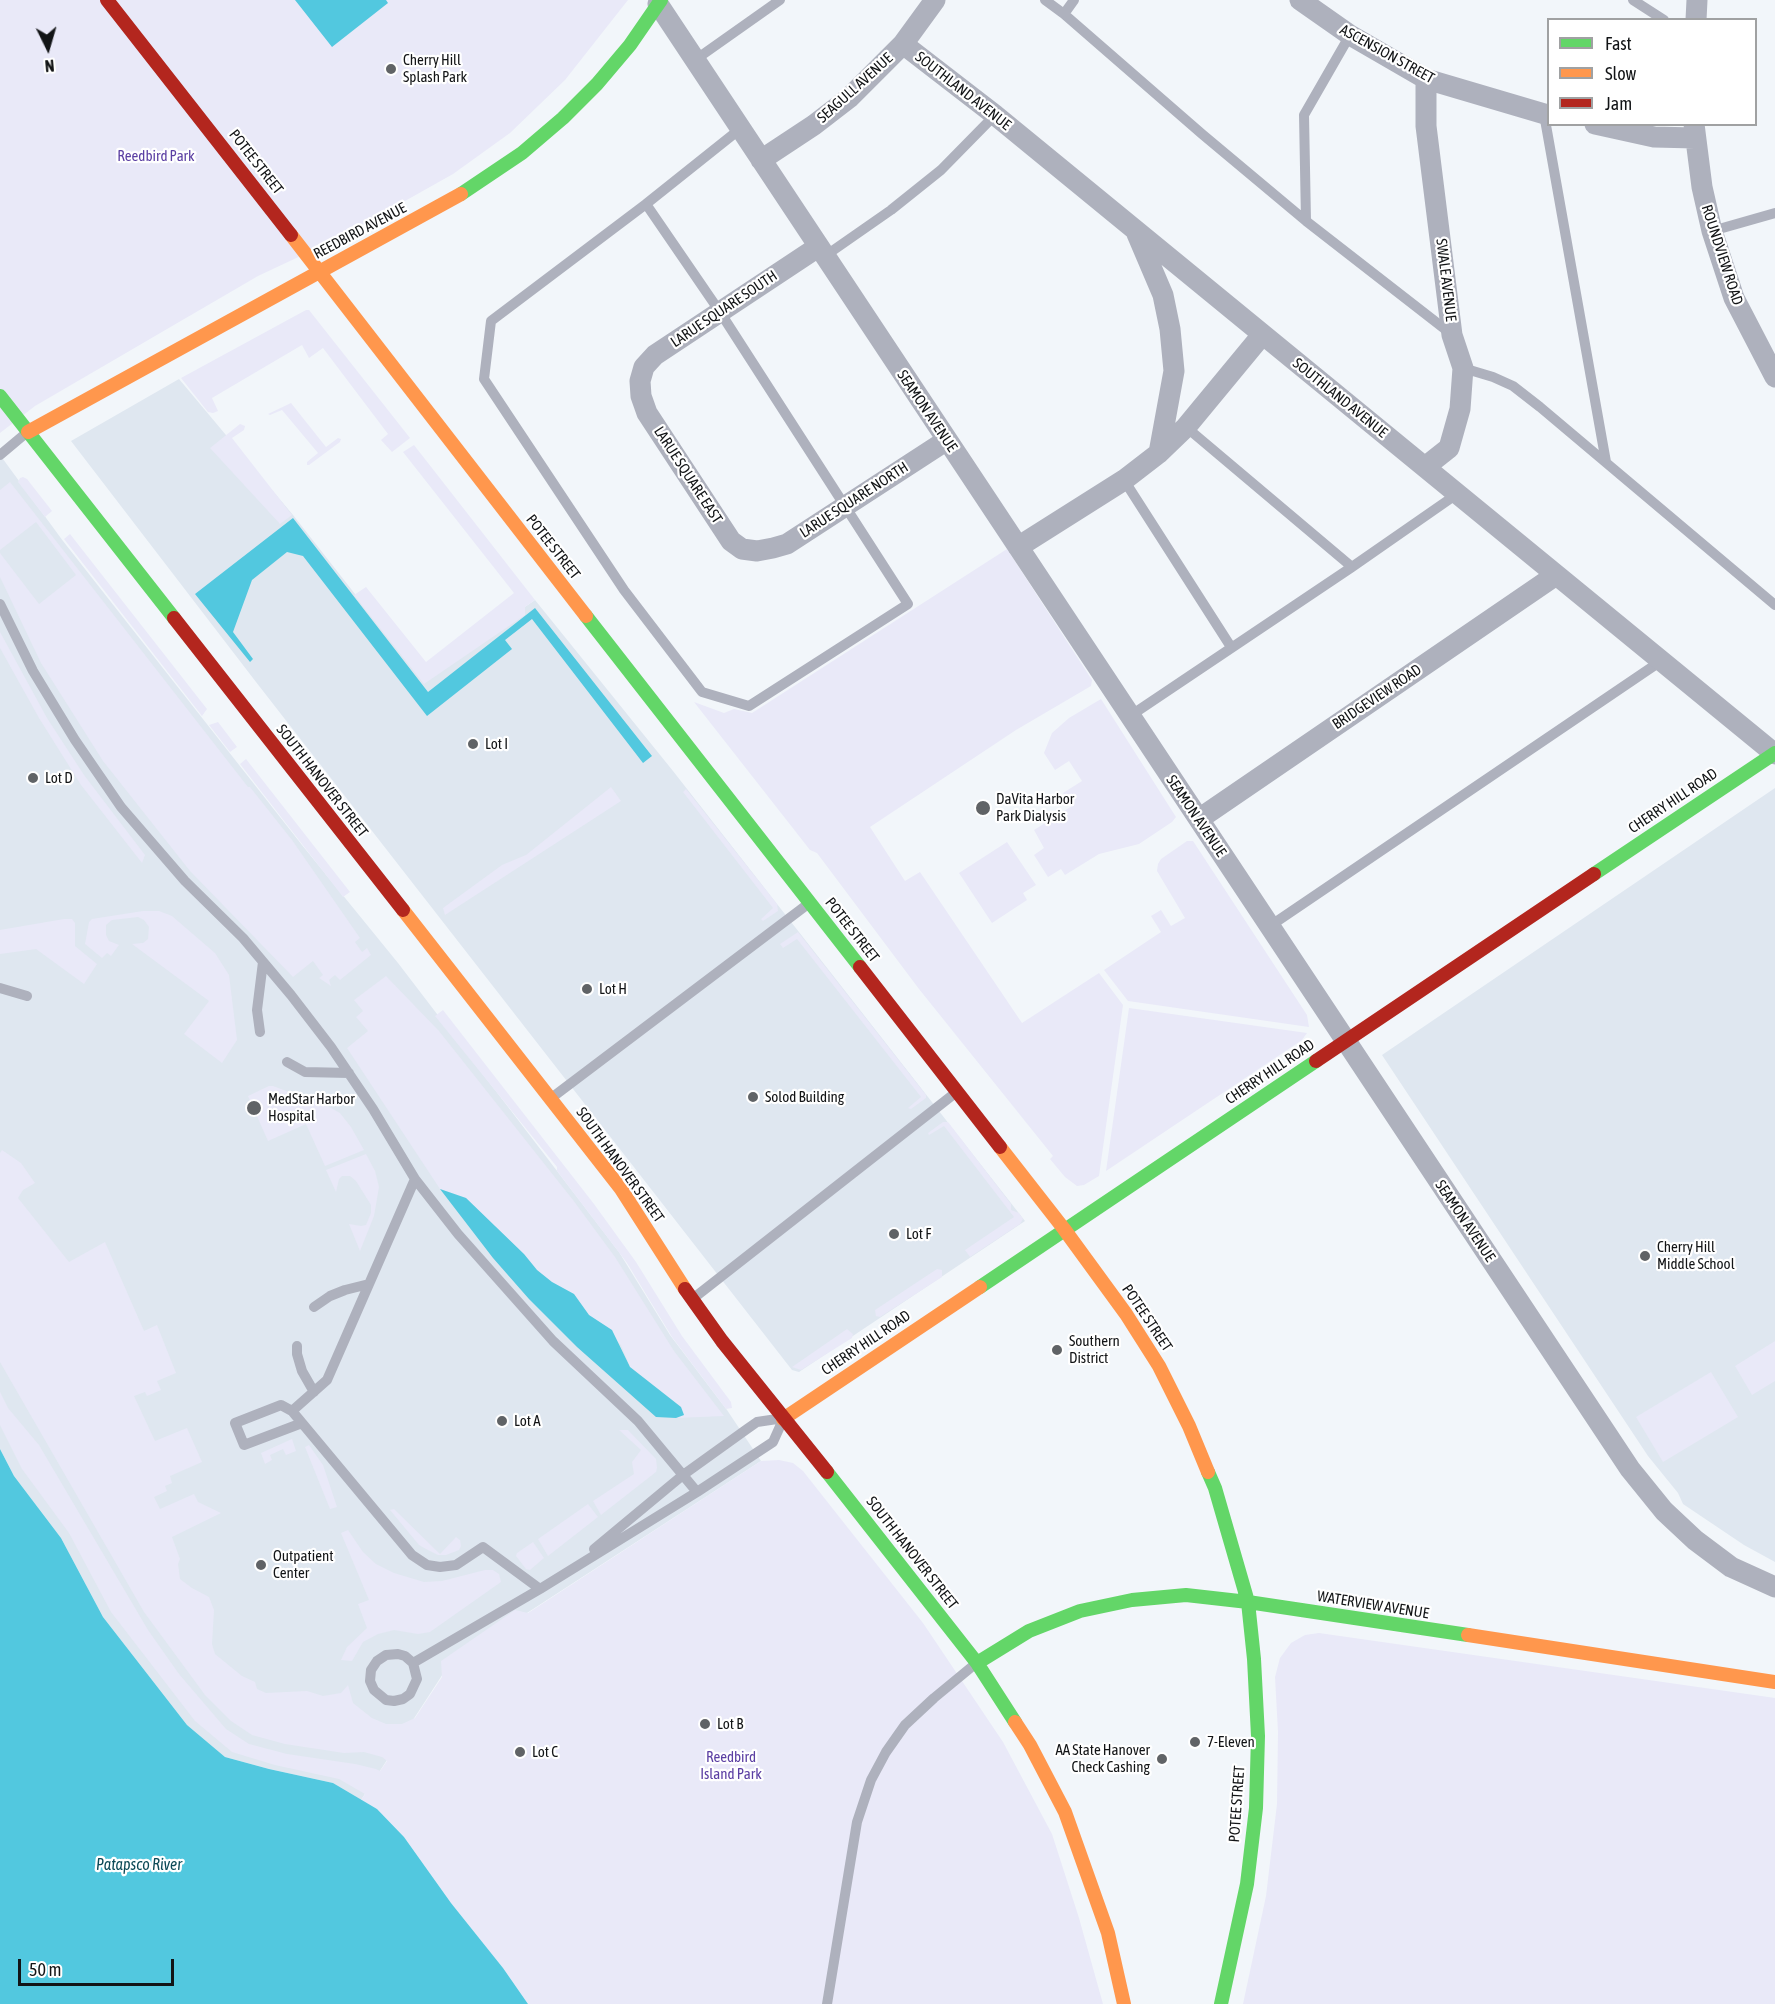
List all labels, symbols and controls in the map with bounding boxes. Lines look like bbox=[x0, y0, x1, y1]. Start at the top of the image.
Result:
north arrow bbox=[18, 18, 78, 78]
legend bbox=[1547, 18, 1757, 126]
street label: ASCENSION STREET bbox=[1337, 21, 1437, 87]
text: Fast bbox=[1605, 33, 1632, 54]
street label: SOUTHLAND AVENUE bbox=[912, 48, 1014, 134]
street label: SEAGULL AVENUE bbox=[814, 49, 896, 127]
place label: Cherry Hill Splash Park bbox=[403, 51, 467, 86]
text: N bbox=[44, 57, 55, 75]
marker: Cherry Hill Splash Park bbox=[384, 62, 398, 76]
text: Slow bbox=[1605, 63, 1636, 84]
text: Jam bbox=[1605, 93, 1632, 114]
street label: POTEE STREET bbox=[225, 126, 287, 198]
park label: Reedbird Park bbox=[117, 147, 195, 165]
street label: REEDBIRD AVENUE bbox=[311, 199, 409, 263]
street label: ROUNDVIEW ROAD bbox=[1697, 203, 1747, 307]
street label: SWALE AVENUE bbox=[1432, 238, 1460, 322]
street label: LARUE SQUARE SOUTH bbox=[667, 267, 781, 351]
street label: SOUTHLAND AVENUE bbox=[1289, 354, 1391, 442]
street label: SEAMON AVENUE bbox=[893, 367, 961, 455]
street label: LARUE SQUARE EAST bbox=[650, 423, 726, 527]
street label: LARUE SQUARE NORTH bbox=[796, 458, 912, 542]
street label: POTEE STREET bbox=[522, 511, 584, 583]
street label: BRIDGEVIEW ROAD bbox=[1329, 661, 1425, 733]
street label: SOUTH HANOVER STREET bbox=[272, 721, 372, 841]
place label: Lot I bbox=[485, 735, 508, 753]
marker: Lot I bbox=[466, 737, 480, 751]
street label: CHERRY HILL ROAD bbox=[1625, 765, 1721, 837]
place label: Lot D bbox=[45, 769, 73, 787]
marker: Lot D bbox=[26, 771, 40, 785]
street label: SEAMON AVENUE bbox=[1162, 772, 1230, 860]
place label: DaVita Harbor Park Dialysis bbox=[996, 790, 1074, 825]
marker: DaVita Harbor Park Dialysis bbox=[974, 799, 992, 817]
street label: POTEE STREET bbox=[821, 894, 883, 966]
place label: Lot H bbox=[599, 980, 627, 998]
marker: Lot H bbox=[580, 982, 594, 996]
street label: CHERRY HILL ROAD bbox=[1222, 1036, 1318, 1108]
place label: Solod Building bbox=[765, 1088, 844, 1106]
place label: MedStar Harbor Hospital bbox=[268, 1090, 355, 1125]
marker: Solod Building bbox=[746, 1090, 760, 1104]
marker: MedStar Harbor Hospital bbox=[245, 1099, 263, 1117]
street label: SOUTH HANOVER STREET bbox=[572, 1104, 668, 1226]
street label: SEAMON AVENUE bbox=[1431, 1177, 1499, 1265]
place label: Lot F bbox=[906, 1225, 931, 1243]
marker: Lot F bbox=[887, 1227, 901, 1241]
place label: Cherry Hill Middle School bbox=[1657, 1238, 1735, 1273]
marker: Cherry Hill Middle School bbox=[1638, 1249, 1652, 1263]
street label: POTEE STREET bbox=[1118, 1281, 1176, 1355]
street label: CHERRY HILL ROAD bbox=[818, 1307, 914, 1379]
place label: Southern District bbox=[1069, 1332, 1120, 1367]
marker: Southern District bbox=[1050, 1343, 1064, 1357]
place label: Lot A bbox=[514, 1412, 541, 1430]
marker: Lot A bbox=[495, 1414, 509, 1428]
street label: SOUTH HANOVER STREET bbox=[862, 1493, 962, 1613]
place label: Outpatient Center bbox=[273, 1547, 334, 1582]
marker: Outpatient Center bbox=[254, 1558, 268, 1572]
street label: WATERVIEW AVENUE bbox=[1316, 1587, 1430, 1623]
place label: Lot B bbox=[717, 1715, 743, 1733]
marker: Lot B bbox=[698, 1717, 712, 1731]
place label: 7-Eleven bbox=[1207, 1733, 1255, 1751]
marker: 7-Eleven bbox=[1188, 1735, 1202, 1749]
place label: AA State Hanover Check Cashing bbox=[1055, 1741, 1150, 1776]
place label: Lot C bbox=[532, 1743, 558, 1761]
marker: Lot C bbox=[513, 1745, 527, 1759]
park label: Reedbird Island Park bbox=[700, 1748, 762, 1783]
marker: AA State Hanover Check Cashing bbox=[1155, 1752, 1169, 1766]
street label: POTEE STREET bbox=[1225, 1765, 1249, 1843]
water label: Patapsco River bbox=[96, 1855, 182, 1875]
scale bar bbox=[21, 1947, 177, 1985]
text: 50 m bbox=[29, 1959, 61, 1980]

